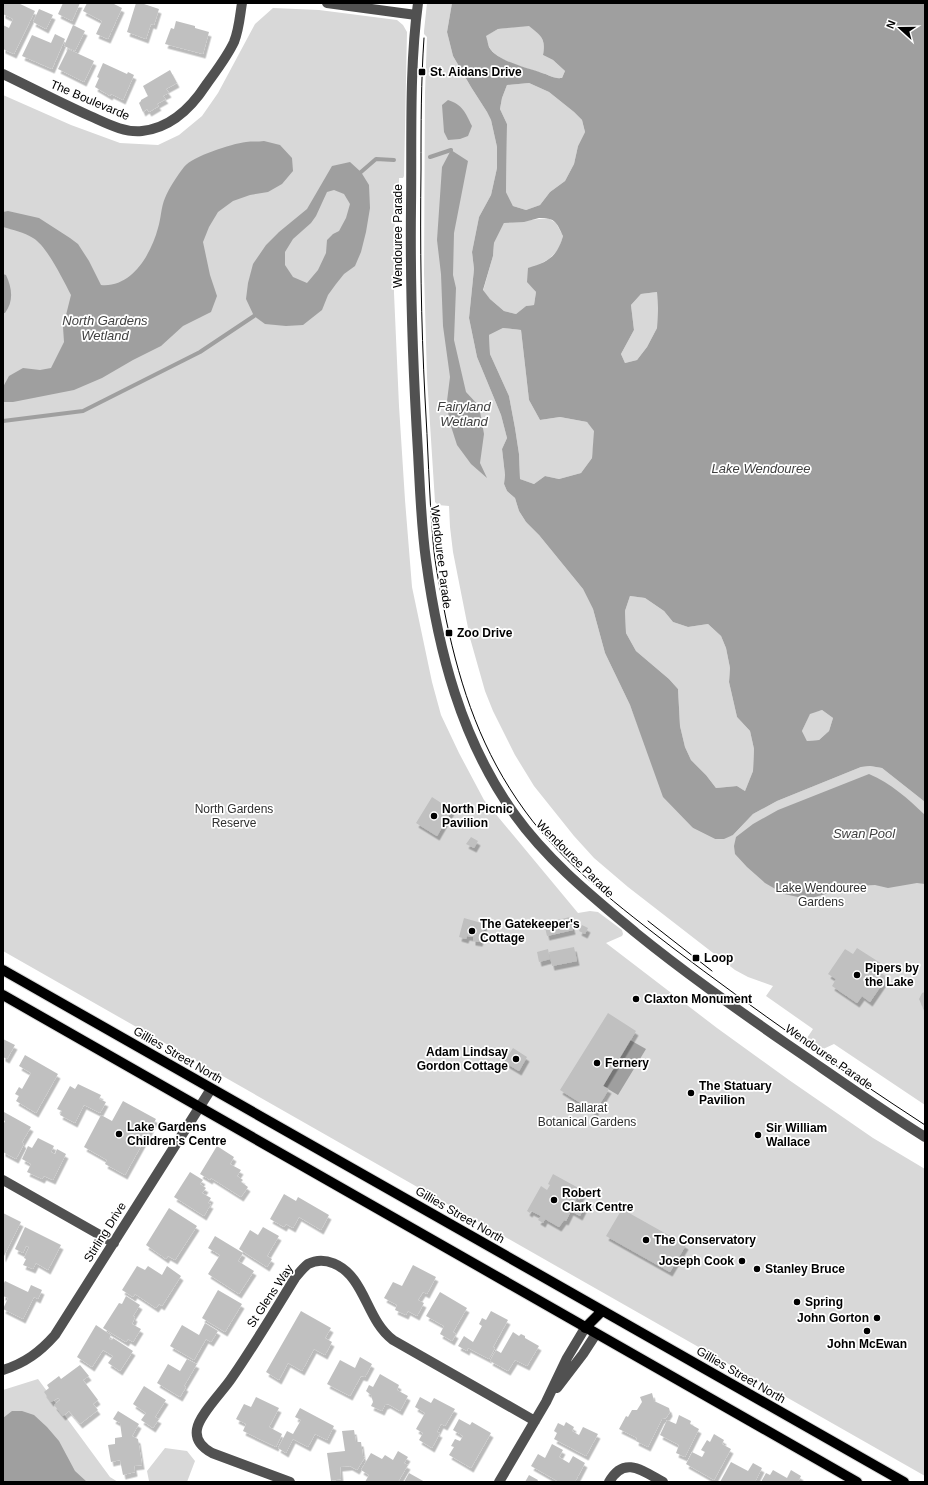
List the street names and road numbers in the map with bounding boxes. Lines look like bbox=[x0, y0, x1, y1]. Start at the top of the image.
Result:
street label: The Boulevarde bbox=[48, 77, 132, 123]
street label: Wendouree Parade bbox=[391, 184, 405, 288]
street label: Wendouree Parade bbox=[428, 505, 454, 610]
street label: Wendouree Parade bbox=[533, 817, 617, 901]
street label: Wendouree Parade bbox=[782, 1021, 876, 1093]
street label: Gillies Street North bbox=[131, 1024, 225, 1086]
street label: Gillies Street North bbox=[413, 1184, 507, 1246]
street label: Stirling Drive bbox=[81, 1199, 129, 1265]
street label: St Glens Way bbox=[244, 1262, 296, 1330]
street label: Gillies Street North bbox=[694, 1344, 788, 1406]

